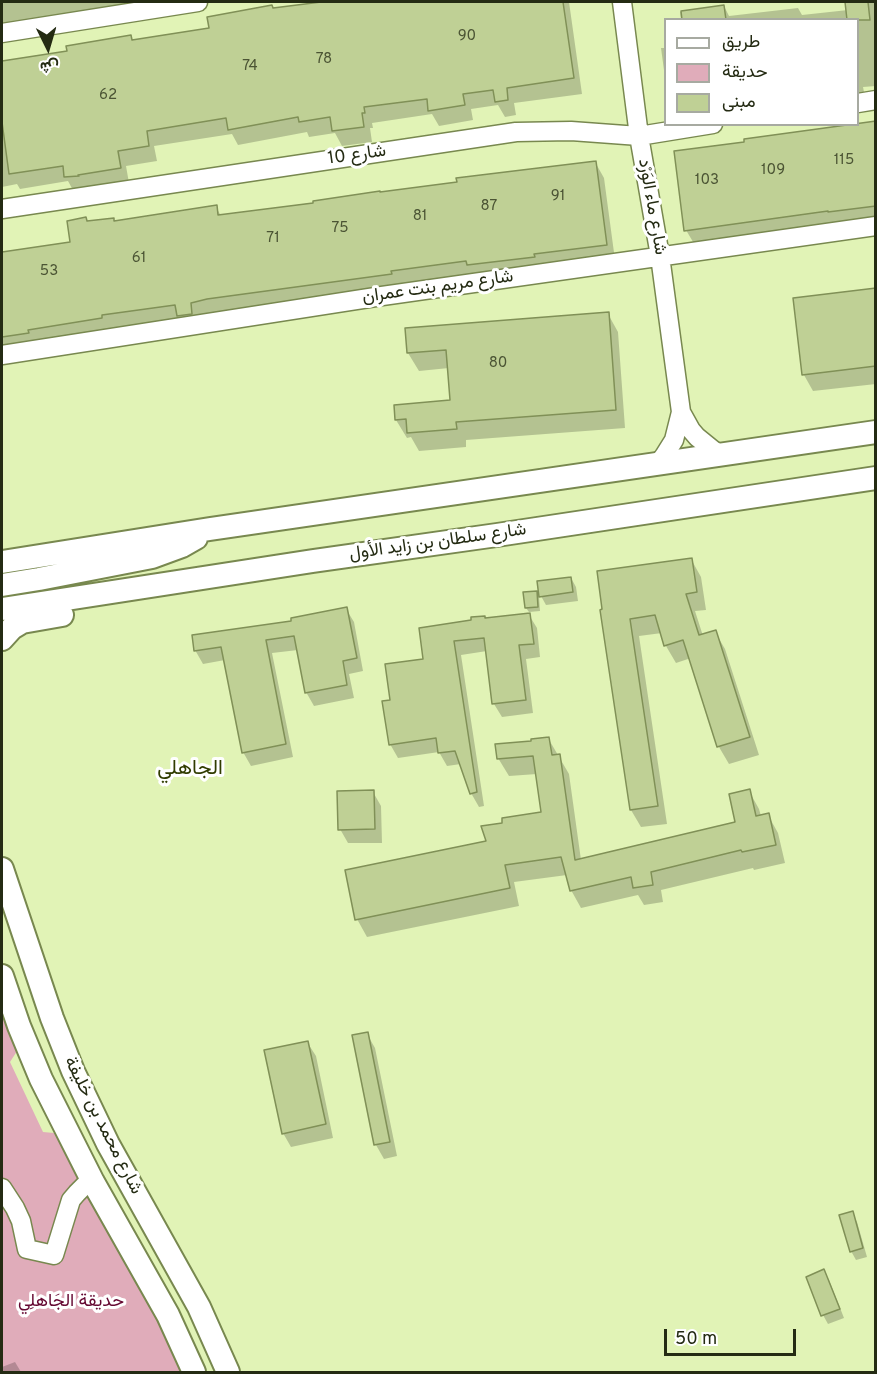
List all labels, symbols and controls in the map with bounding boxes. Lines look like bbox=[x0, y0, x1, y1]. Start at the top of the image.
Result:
north arrow bbox=[18, 18, 78, 78]
legend bbox=[664, 18, 859, 126]
house number: 90 bbox=[458, 28, 476, 46]
text: طريق bbox=[722, 31, 760, 54]
house number: 78 bbox=[316, 51, 332, 69]
text: ش bbox=[39, 55, 60, 77]
house number: 74 bbox=[242, 58, 258, 76]
text: حديقة bbox=[722, 61, 768, 84]
house number: 62 bbox=[99, 87, 117, 105]
text: مبنى bbox=[722, 91, 756, 114]
street label: شارع 10 bbox=[326, 141, 388, 171]
house number: 115 bbox=[834, 152, 854, 170]
street label: شارع ماء الوَرْد bbox=[632, 157, 670, 257]
house number: 109 bbox=[761, 162, 785, 180]
house number: 103 bbox=[695, 172, 719, 190]
house number: 91 bbox=[551, 188, 565, 206]
house number: 87 bbox=[481, 198, 497, 216]
house number: 81 bbox=[413, 208, 427, 226]
house number: 75 bbox=[331, 220, 349, 238]
house number: 71 bbox=[266, 230, 280, 248]
house number: 61 bbox=[132, 250, 146, 268]
house number: 53 bbox=[40, 263, 58, 281]
street label: شارع مريم بنت عمران bbox=[361, 267, 515, 309]
house number: 80 bbox=[489, 355, 507, 373]
street label: شارع سلطان بن زايد الأول bbox=[348, 520, 528, 566]
district label: الجاهلي bbox=[157, 757, 223, 783]
street label: شارع محمد بن خليفة bbox=[58, 1054, 146, 1198]
park label: حديقة الجَاهلِي bbox=[18, 1291, 124, 1313]
scale bar bbox=[667, 1317, 799, 1355]
text: 50 m bbox=[675, 1328, 717, 1351]

